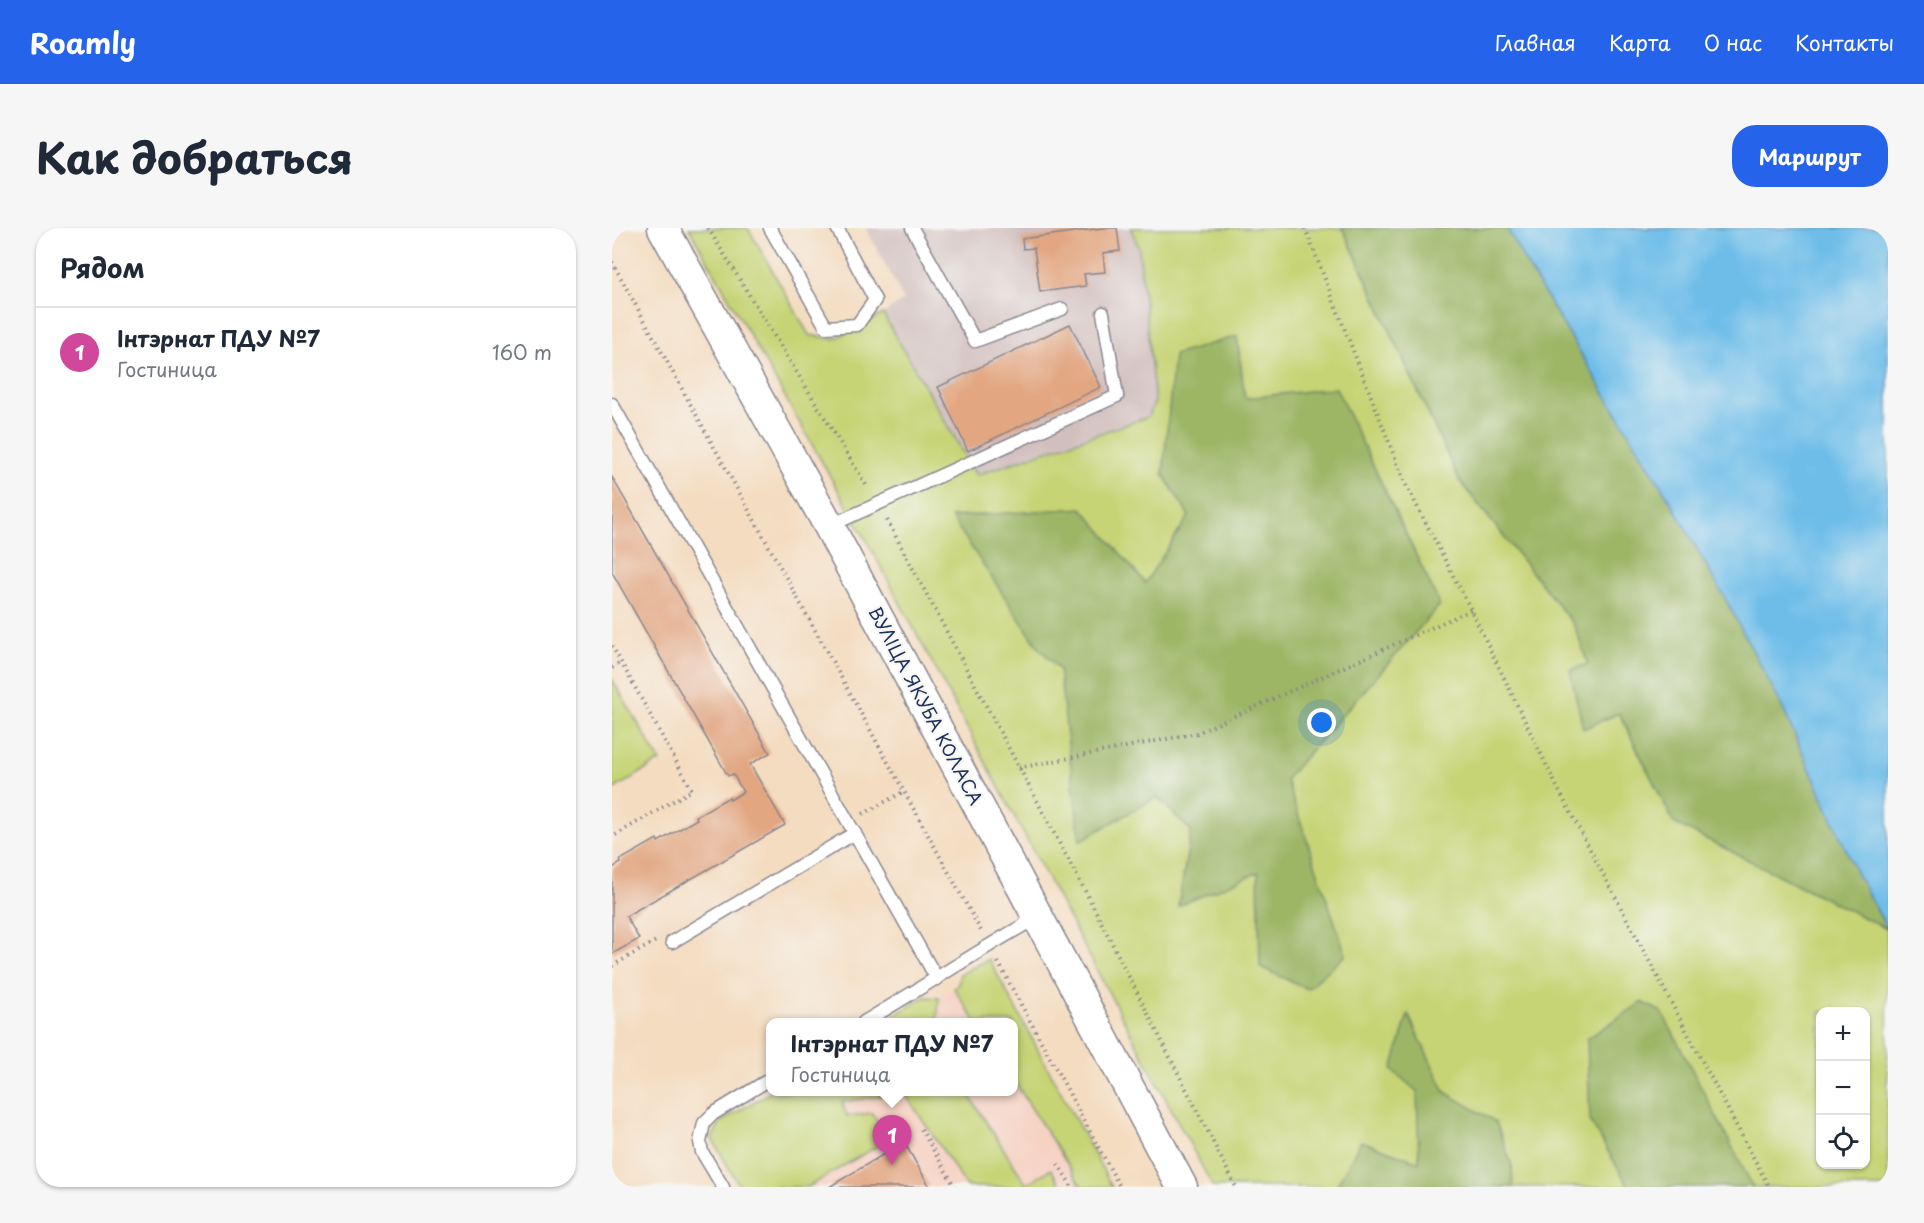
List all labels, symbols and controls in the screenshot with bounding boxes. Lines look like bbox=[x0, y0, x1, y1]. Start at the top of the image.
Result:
text: Roamly bbox=[30, 21, 136, 64]
text: Главная bbox=[1495, 26, 1576, 58]
text: Карта bbox=[1609, 26, 1671, 58]
text: О нас bbox=[1704, 26, 1762, 58]
text: Контакты bbox=[1795, 26, 1894, 58]
text: Как добраться bbox=[36, 125, 353, 188]
button: Маршрут bbox=[1732, 125, 1888, 187]
text: Рядом bbox=[60, 248, 145, 287]
text: Інтэрнат ПДУ №7 bbox=[117, 321, 320, 354]
text: 1 bbox=[75, 337, 84, 367]
text: 160 m bbox=[492, 337, 552, 367]
text: Гостиница bbox=[117, 354, 217, 384]
street label: ВУЛІЦА ЯКУБА КОЛАСА bbox=[862, 601, 990, 809]
your location bbox=[1307, 708, 1336, 737]
map controls bbox=[1816, 1007, 1870, 1169]
button: + bbox=[1816, 1007, 1870, 1061]
popup bbox=[766, 1018, 1018, 1096]
text: Інтэрнат ПДУ №7 bbox=[791, 1026, 993, 1059]
text: Гостиница bbox=[791, 1059, 890, 1089]
button: − bbox=[1816, 1061, 1870, 1115]
button: locate bbox=[1816, 1115, 1870, 1169]
pin: 1 bbox=[872, 1116, 912, 1165]

